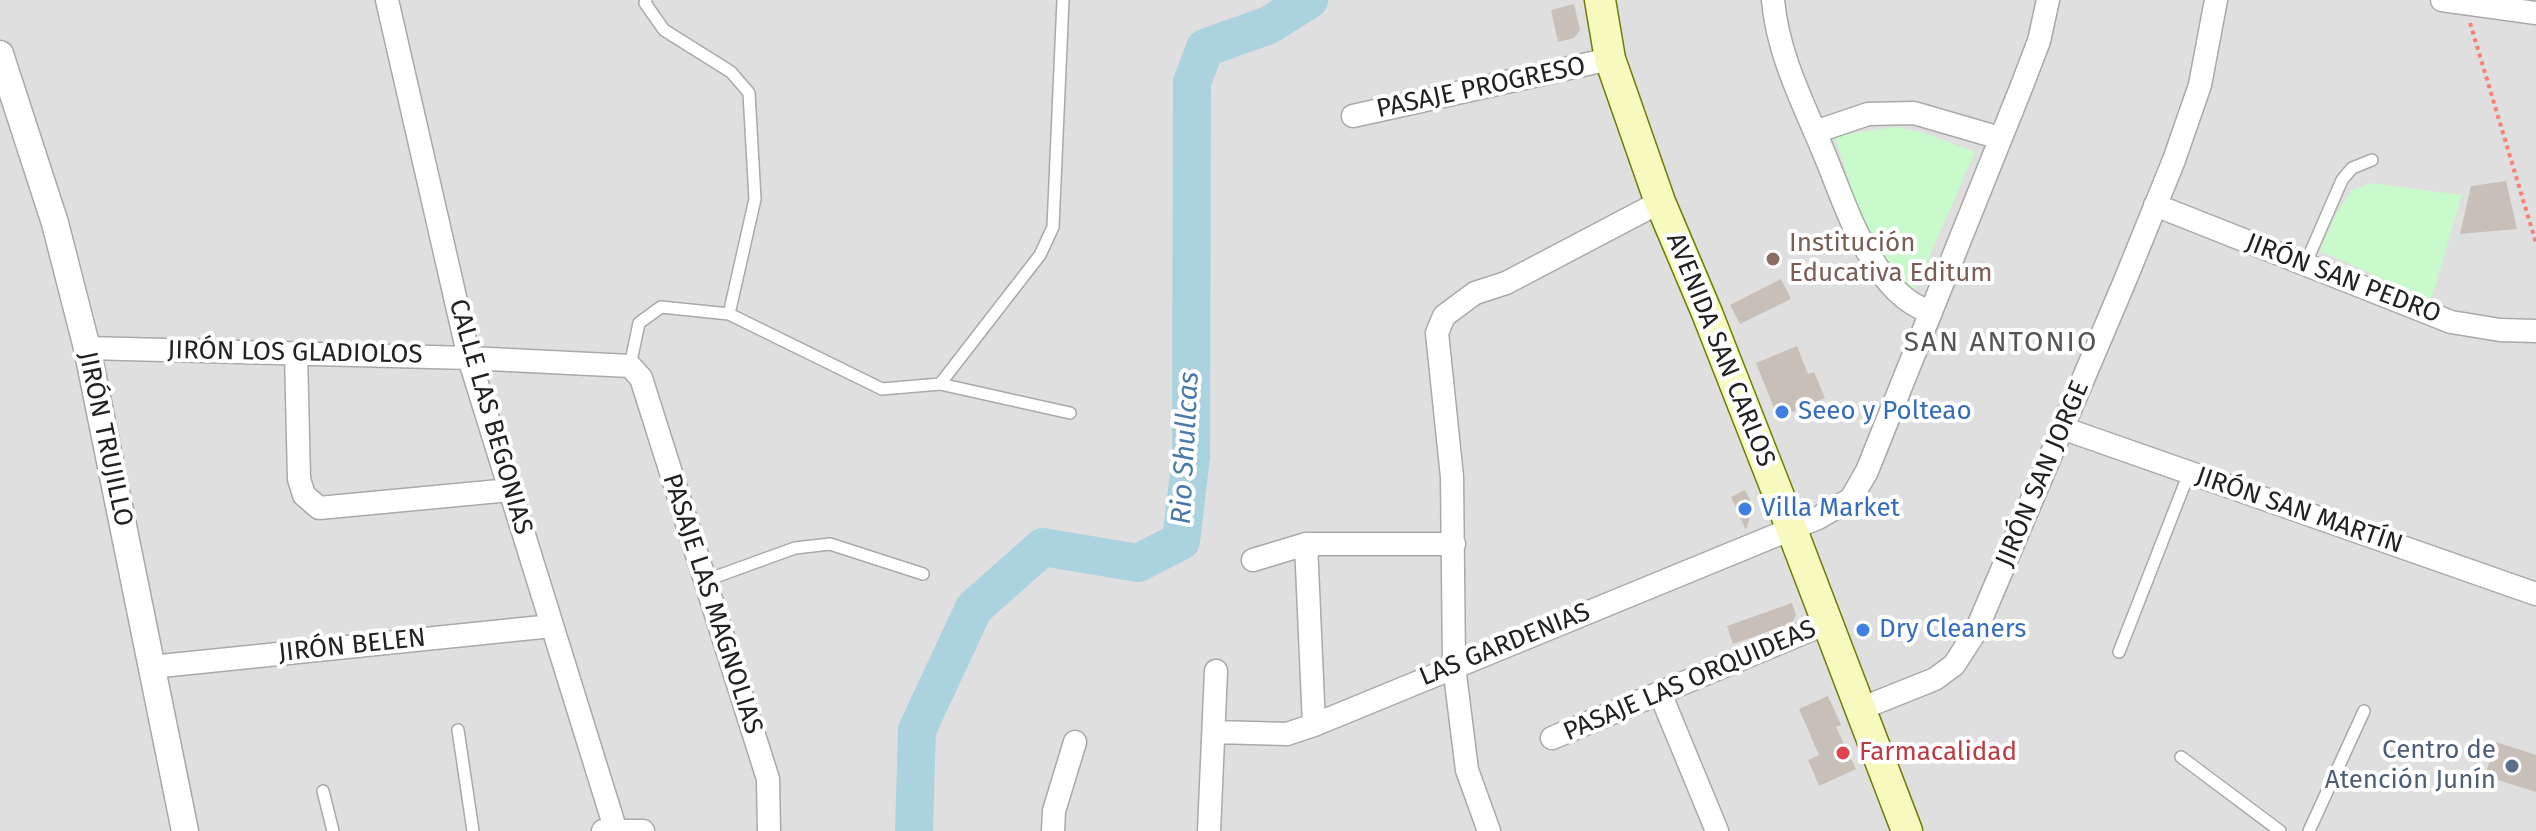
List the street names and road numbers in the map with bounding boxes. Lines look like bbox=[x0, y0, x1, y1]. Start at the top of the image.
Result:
street label: PASAJE PROGRESO bbox=[1374, 51, 1588, 125]
street label: JIRÓN SAN PEDRO bbox=[2241, 227, 2445, 331]
street label: AVENIDA SAN CARLOS bbox=[1659, 229, 1781, 471]
street label: CALLE LAS BEGONIAS bbox=[441, 296, 539, 538]
street label: JIRÓN LOS GLADIOLOS bbox=[167, 335, 423, 371]
street label: JIRÓN TRUJILLO bbox=[71, 349, 139, 529]
street label: JIRÓN SAN JORGE bbox=[1990, 376, 2096, 572]
street label: JIRÓN SAN MARTÍN bbox=[2192, 461, 2406, 561]
street label: PASAJE LAS MAGNOLIAS bbox=[655, 470, 769, 738]
street label: LAS GARDENIAS bbox=[1415, 597, 1595, 693]
street label: PASAJE LAS ORQUIDEAS bbox=[1559, 614, 1821, 748]
street label: JIRÓN BELEN bbox=[277, 623, 427, 669]

